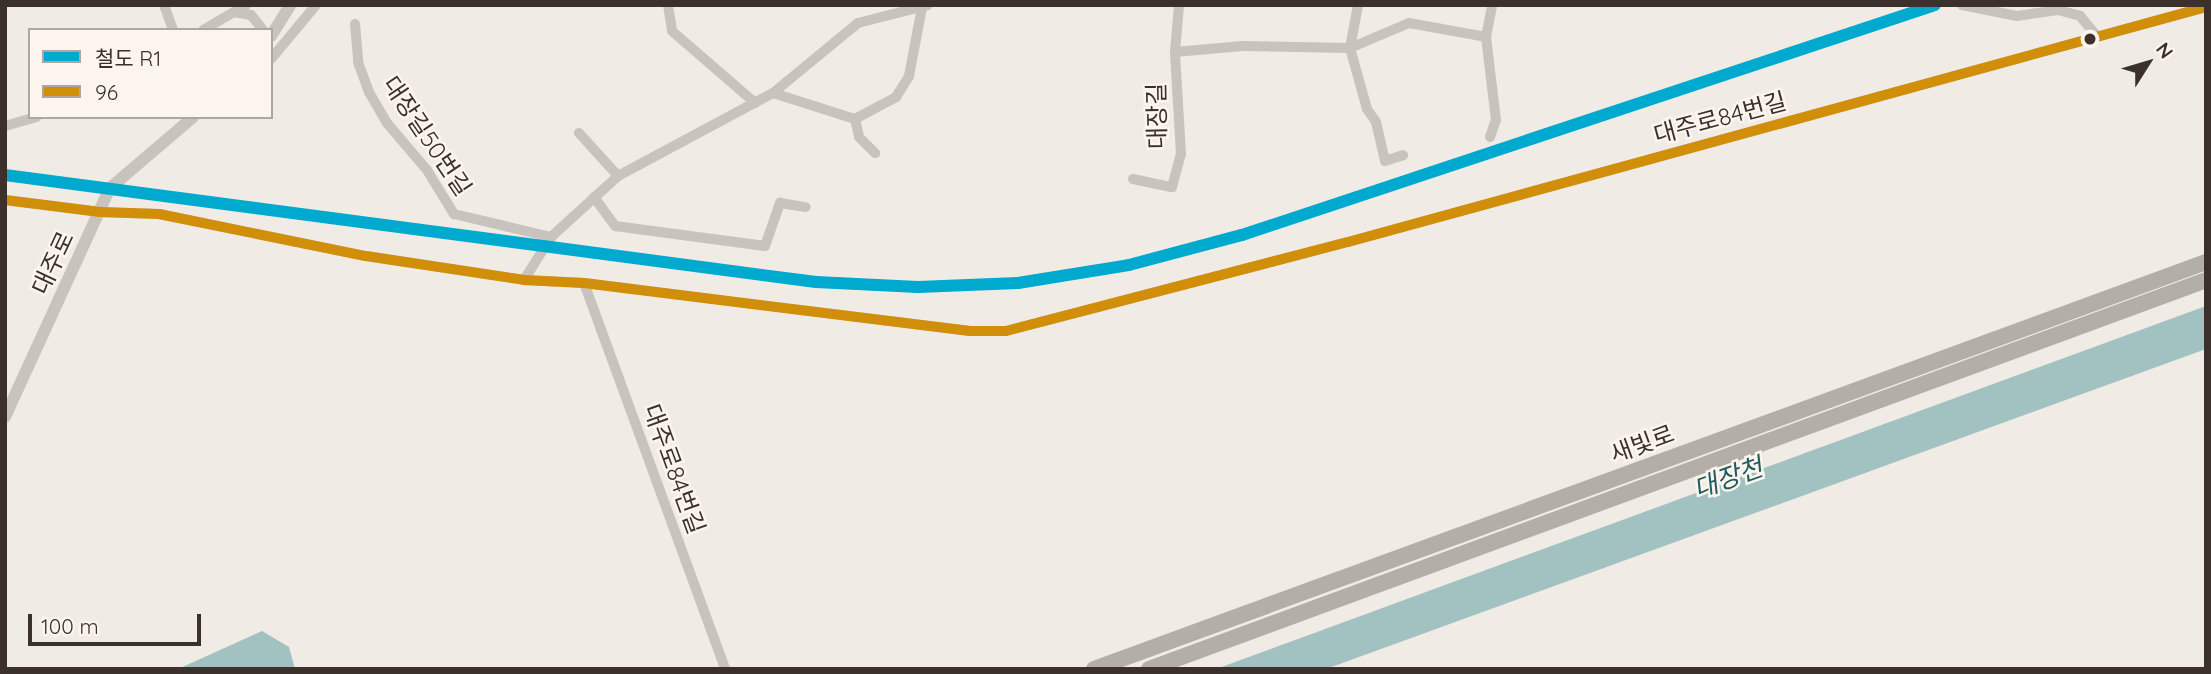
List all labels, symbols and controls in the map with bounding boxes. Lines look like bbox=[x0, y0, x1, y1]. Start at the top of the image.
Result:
legend bbox=[28, 28, 273, 119]
north arrow bbox=[2113, 28, 2183, 98]
unlabelled marker bbox=[2083, 32, 2097, 46]
text: N bbox=[2151, 38, 2179, 63]
text: 철도 R1 bbox=[95, 45, 161, 71]
street label: 대장길50번길 bbox=[377, 71, 477, 201]
text: 96 bbox=[95, 79, 118, 105]
street label: 대장길 bbox=[1142, 83, 1172, 149]
street label: 대주로84번길 bbox=[1651, 86, 1789, 150]
street label: 대주로 bbox=[26, 227, 80, 299]
street label: 대주로84번길 bbox=[637, 400, 711, 538]
street label: 새빛로 bbox=[1606, 419, 1678, 469]
water label: 대장천 bbox=[1689, 451, 1767, 505]
scale bar bbox=[32, 600, 205, 644]
text: 100 m bbox=[41, 613, 99, 639]

